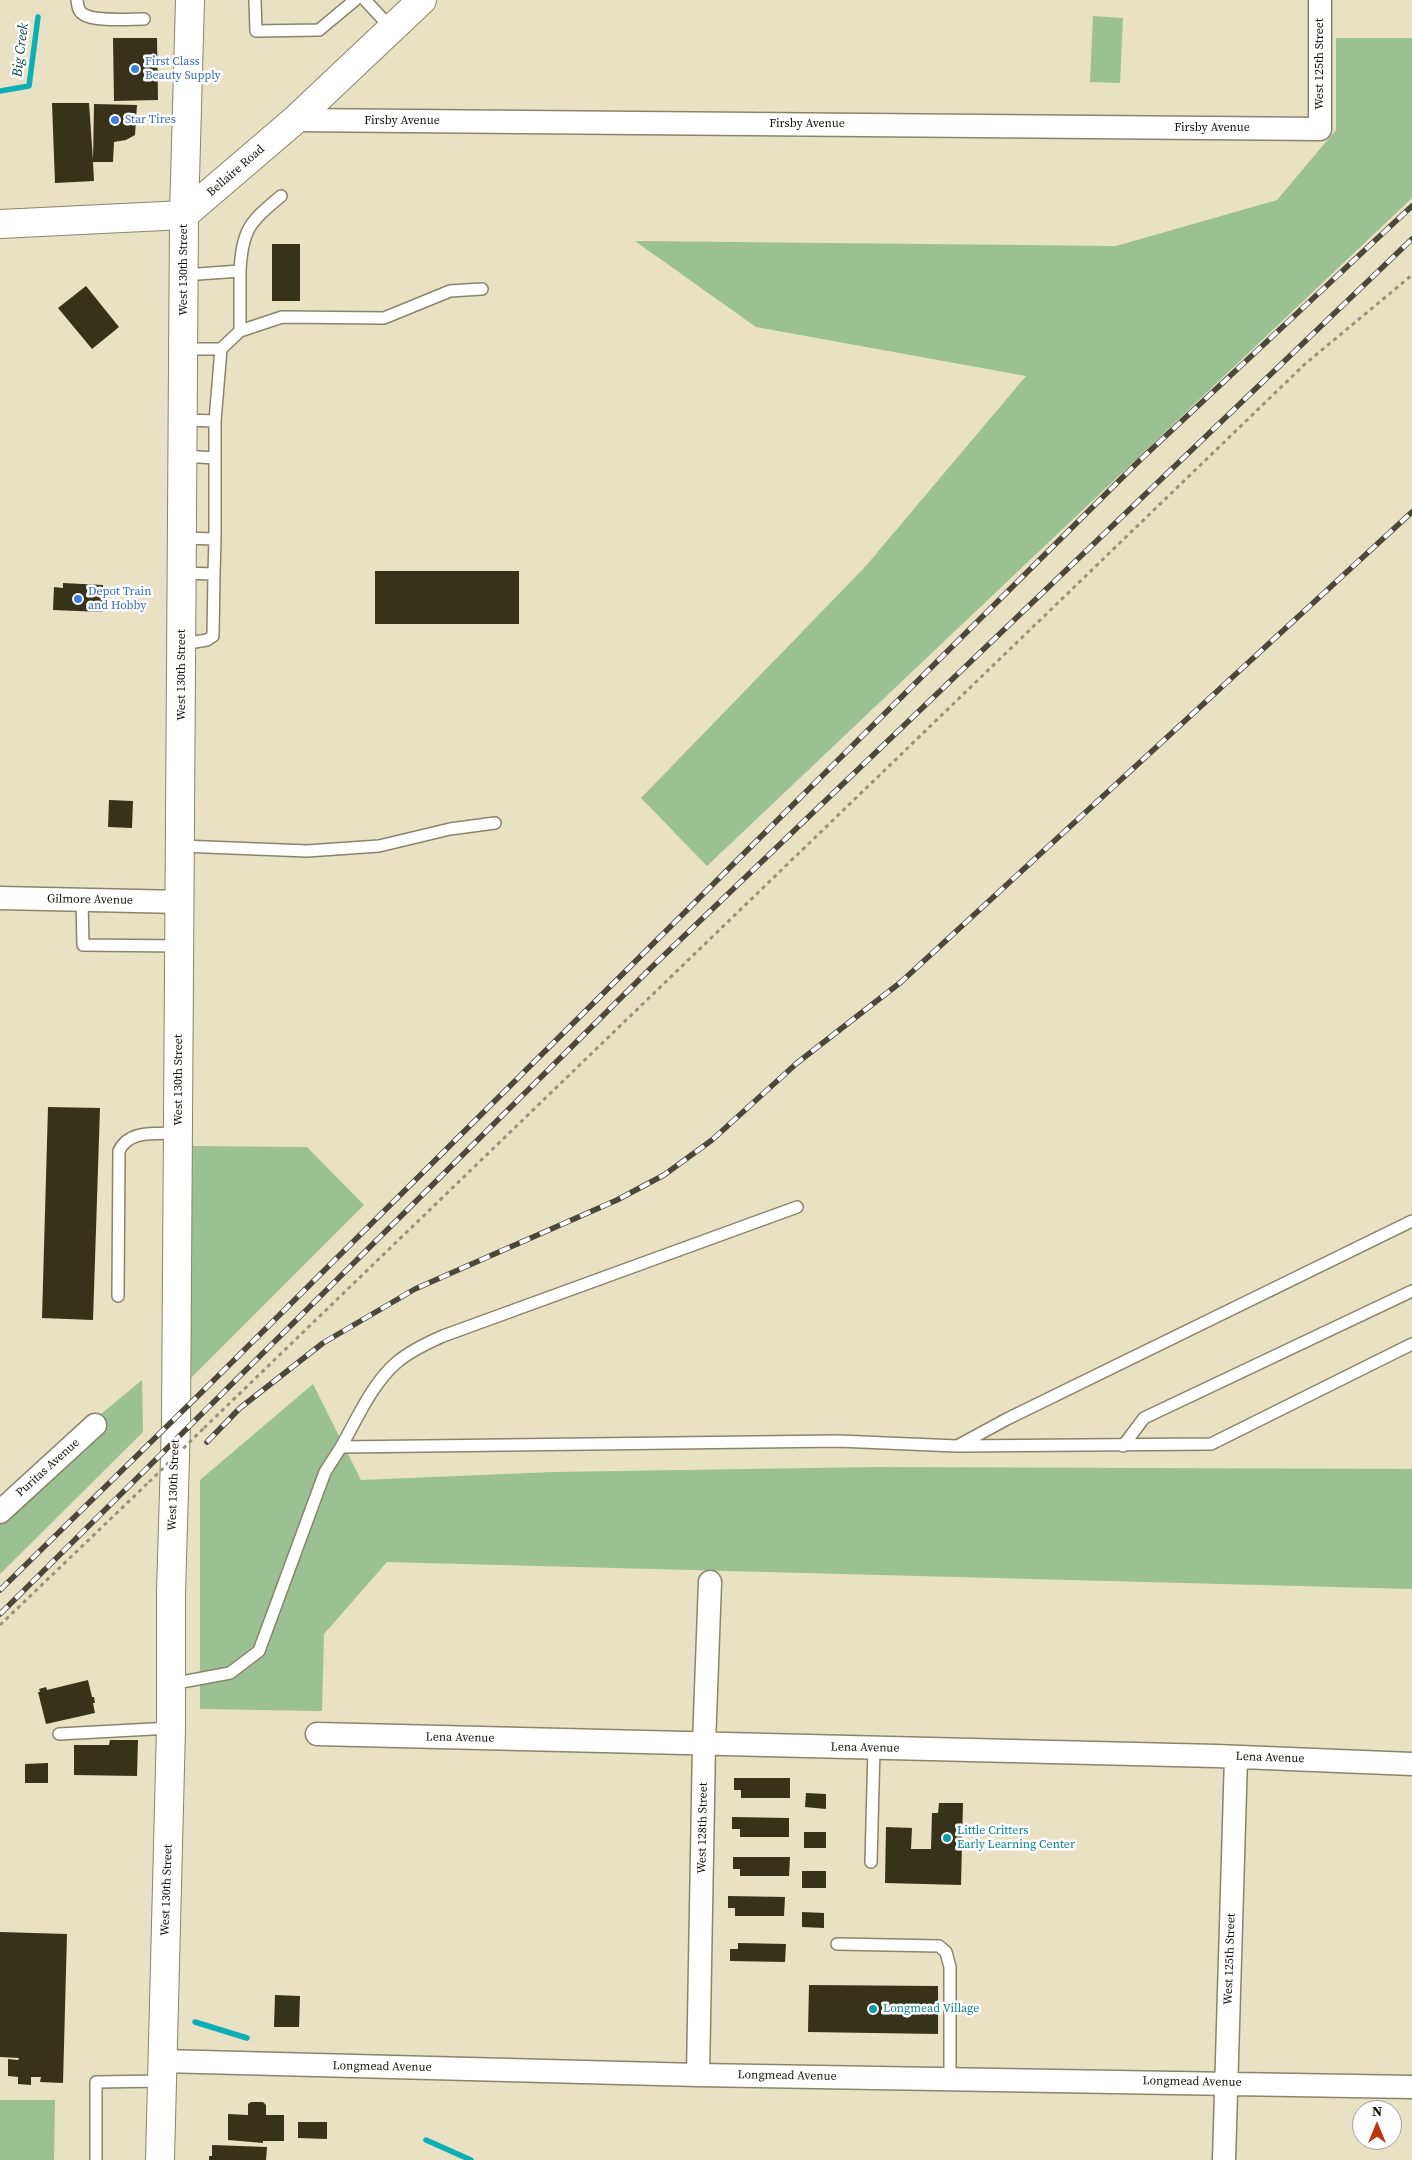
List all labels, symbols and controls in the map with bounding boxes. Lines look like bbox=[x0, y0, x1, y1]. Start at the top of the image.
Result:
street label: West 125th Street bbox=[1313, 18, 1327, 110]
water label: Big Creek bbox=[9, 22, 33, 78]
place label: First Class Beauty Supply bbox=[145, 55, 221, 83]
marker: First Class Beauty Supply bbox=[129, 63, 141, 75]
place label: Star Tires bbox=[125, 113, 176, 127]
marker: Star Tires bbox=[109, 114, 121, 126]
street label: Firsby Avenue bbox=[364, 114, 440, 128]
street label: Firsby Avenue bbox=[769, 117, 845, 131]
street label: Firsby Avenue bbox=[1174, 121, 1250, 135]
street label: Bellaire Road bbox=[204, 142, 268, 200]
street label: West 130th Street bbox=[177, 224, 191, 316]
place label: Depot Train and Hobby bbox=[88, 585, 151, 613]
marker: Depot Train and Hobby bbox=[72, 593, 84, 605]
street label: West 130th Street bbox=[175, 629, 189, 721]
street label: Gilmore Avenue bbox=[47, 892, 133, 908]
street label: West 130th Street bbox=[172, 1034, 186, 1126]
street label: Puritas Avenue bbox=[13, 1436, 83, 1500]
street label: West 130th Street bbox=[165, 1439, 183, 1531]
street label: Lena Avenue bbox=[425, 1730, 495, 1746]
street label: Lena Avenue bbox=[830, 1740, 900, 1756]
street label: Lena Avenue bbox=[1235, 1750, 1305, 1766]
street label: West 128th Street bbox=[695, 1782, 711, 1874]
place label: Little Critters Early Learning Center bbox=[957, 1824, 1075, 1852]
marker: Little Critters Early Learning Center bbox=[941, 1832, 953, 1844]
street label: West 130th Street bbox=[158, 1844, 176, 1936]
street label: West 125th Street bbox=[1221, 1913, 1239, 2005]
place label: Longmead Village bbox=[883, 2002, 979, 2016]
marker: Longmead Village bbox=[867, 2003, 879, 2015]
street label: Longmead Avenue bbox=[332, 2059, 432, 2075]
street label: Longmead Avenue bbox=[737, 2068, 837, 2084]
street label: Longmead Avenue bbox=[1142, 2074, 1242, 2090]
north arrow bbox=[1352, 2100, 1402, 2150]
text: N bbox=[1372, 2101, 1382, 2121]

